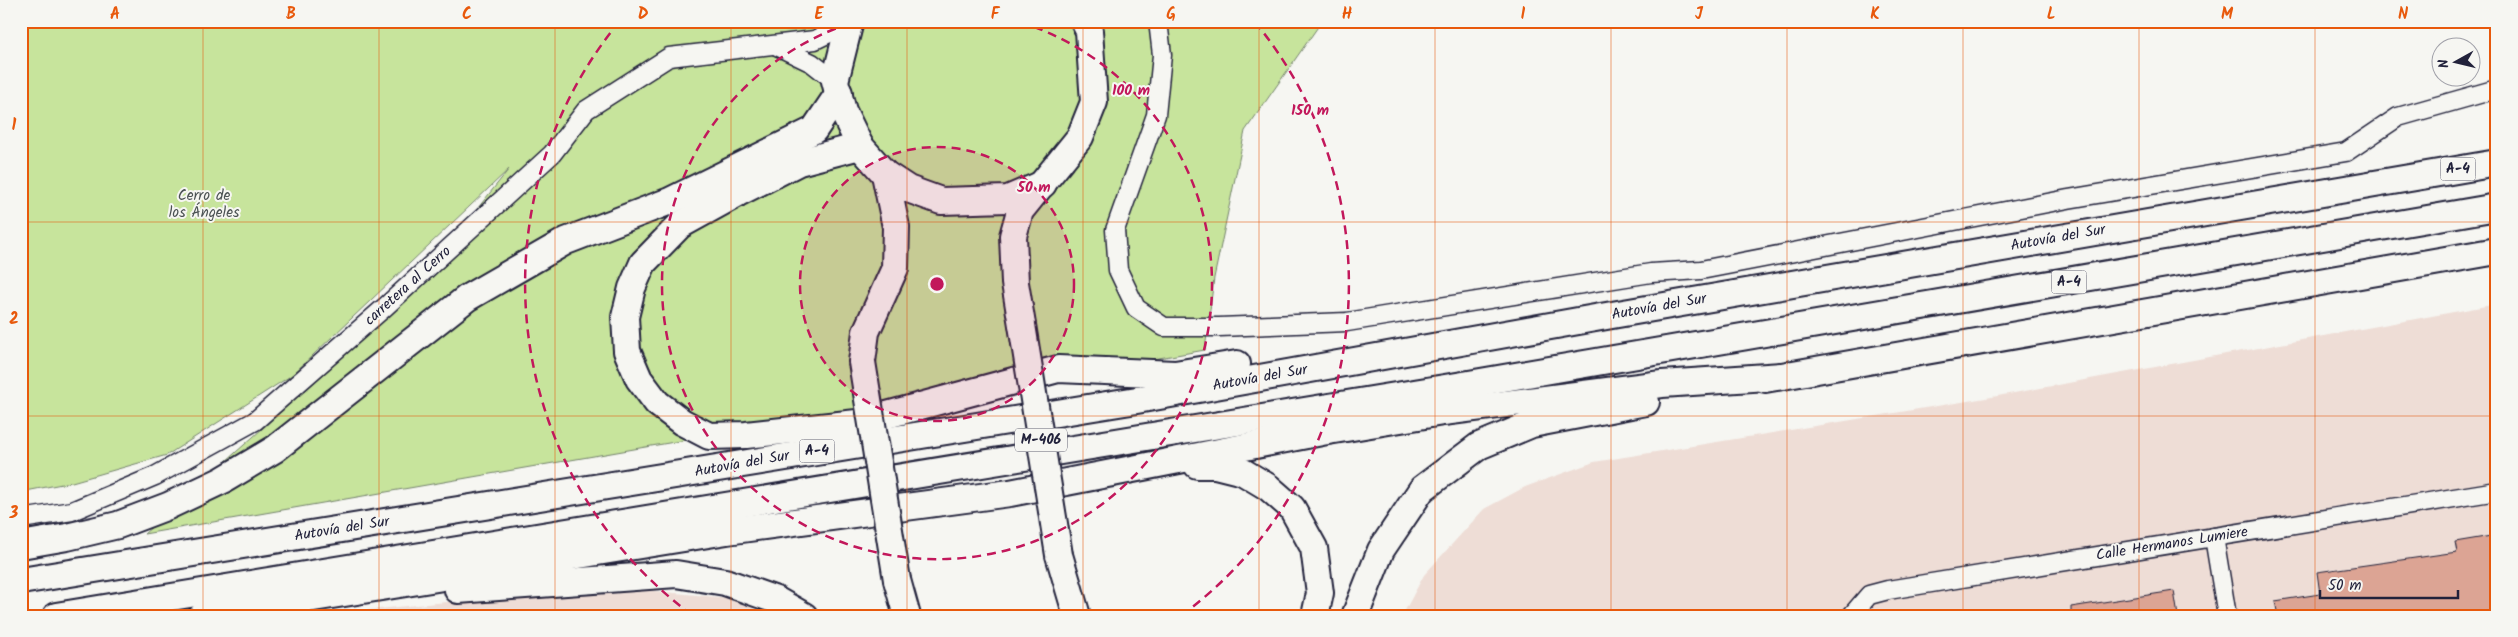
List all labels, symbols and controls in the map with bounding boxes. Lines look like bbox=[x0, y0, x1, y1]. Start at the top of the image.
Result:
text: A bbox=[110, 2, 120, 27]
text: B bbox=[286, 2, 296, 27]
text: C bbox=[462, 2, 472, 27]
text: D bbox=[638, 2, 649, 27]
text: E bbox=[815, 2, 825, 27]
text: F bbox=[991, 2, 1001, 27]
text: G bbox=[1166, 2, 1176, 27]
text: H bbox=[1342, 2, 1352, 27]
text: I bbox=[1521, 2, 1526, 27]
text: J bbox=[1695, 2, 1704, 27]
text: K bbox=[1870, 2, 1880, 27]
text: L bbox=[2047, 2, 2055, 27]
text: M bbox=[2221, 2, 2234, 27]
text: N bbox=[2398, 2, 2408, 27]
north arrow bbox=[2430, 38, 2480, 88]
text: N bbox=[2433, 58, 2456, 70]
text: 100 m bbox=[1112, 79, 1150, 103]
text: 150 m bbox=[1291, 99, 1329, 123]
text: 1 bbox=[12, 113, 17, 138]
road number: A-4 bbox=[2440, 157, 2476, 180]
text: 50 m bbox=[1016, 176, 1051, 200]
park label: Cerro de los Ángeles bbox=[169, 184, 240, 225]
street label: Autovía del Sur bbox=[2009, 218, 2108, 258]
street label: carretera al Cerro bbox=[359, 240, 457, 332]
road number: A-4 bbox=[2052, 270, 2086, 294]
centre of rings bbox=[928, 275, 946, 293]
street label: Autovía del Sur bbox=[1610, 287, 1709, 327]
text: 2 bbox=[9, 307, 19, 332]
street label: Autovía del Sur bbox=[1211, 358, 1310, 398]
road number: M-406 bbox=[1015, 428, 1067, 452]
road number: A-4 bbox=[800, 440, 834, 462]
street label: Autovía del Sur bbox=[693, 444, 792, 484]
text: 3 bbox=[9, 501, 19, 526]
street label: Autovía del Sur bbox=[293, 509, 392, 548]
street label: Calle Hermanos Lumiere bbox=[2094, 520, 2250, 568]
scale bar bbox=[2320, 567, 2458, 599]
text: 50 m bbox=[2328, 574, 2362, 598]

